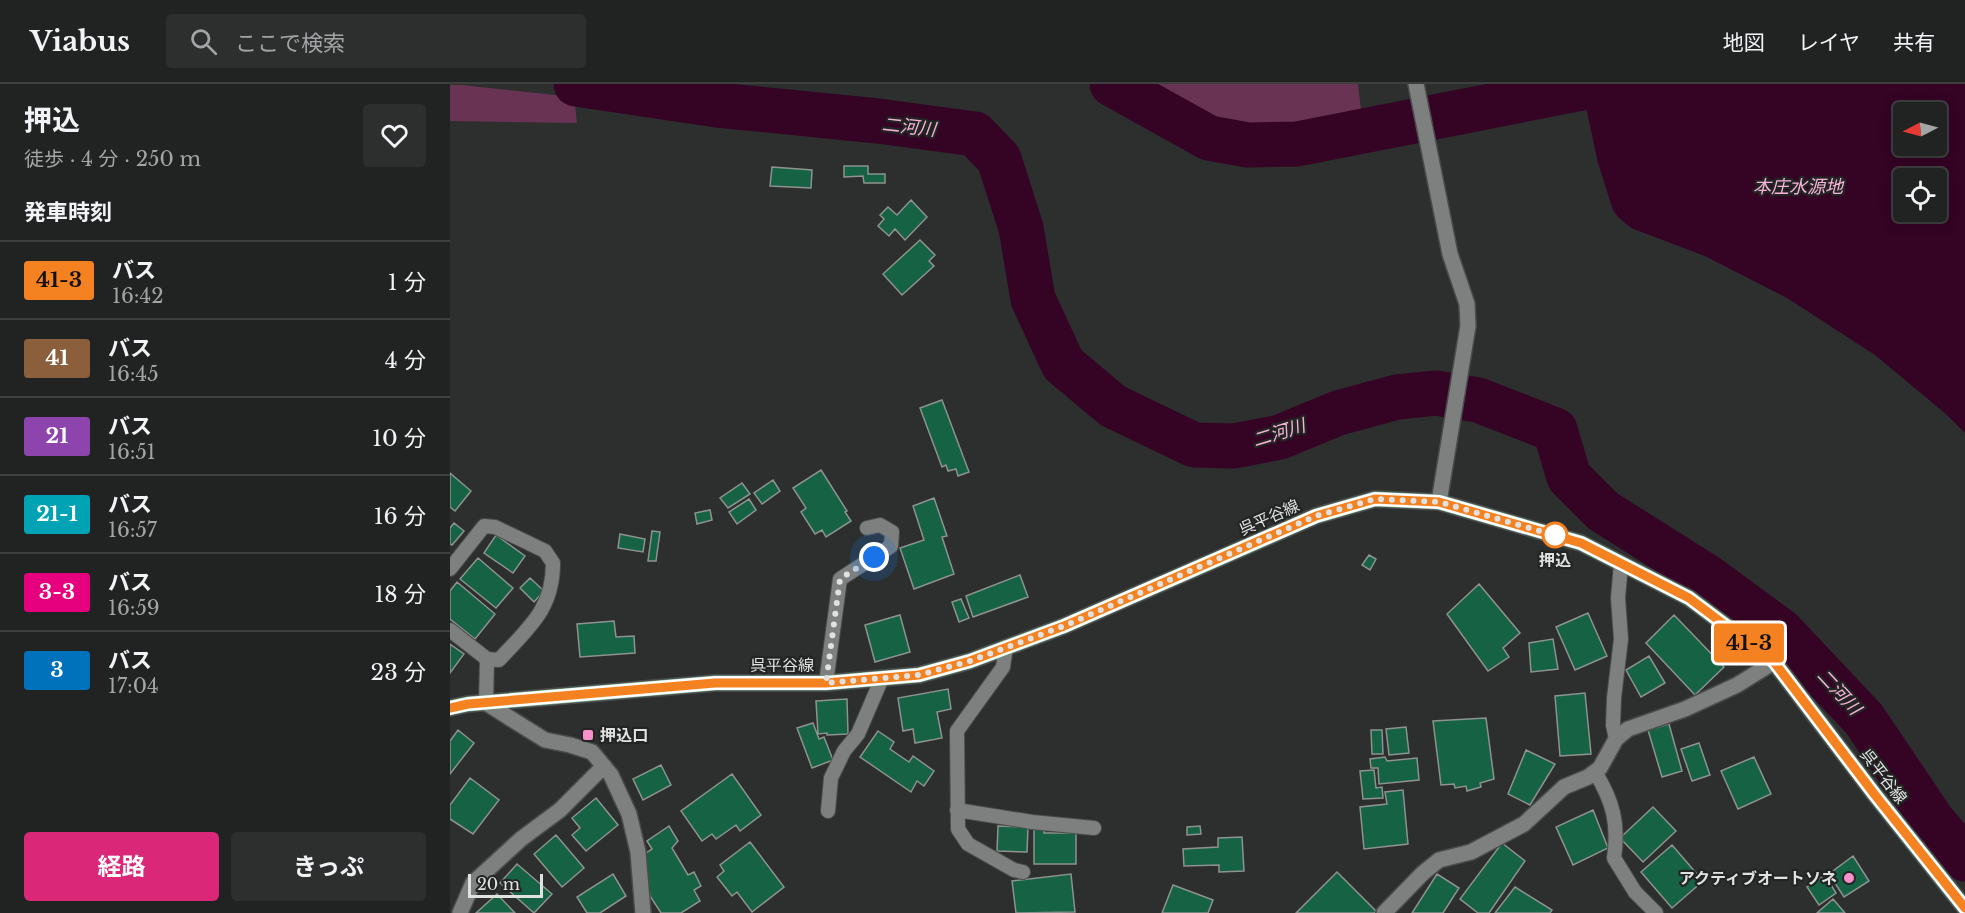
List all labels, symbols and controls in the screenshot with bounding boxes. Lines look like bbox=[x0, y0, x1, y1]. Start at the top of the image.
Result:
search box bbox=[166, 14, 586, 68]
text: Viabus bbox=[30, 24, 130, 59]
icon: search bbox=[187, 25, 220, 58]
text: ここで検索 bbox=[235, 30, 345, 57]
text: 地図 bbox=[1723, 30, 1765, 56]
text: レイヤ bbox=[1798, 30, 1860, 56]
text: 共有 bbox=[1893, 30, 1935, 56]
north arrow bbox=[1893, 102, 1947, 156]
map controls bbox=[1893, 102, 1947, 222]
text: 押込 bbox=[24, 103, 80, 138]
button: heart bbox=[363, 104, 426, 167]
water label: 二河川 bbox=[881, 113, 939, 141]
text: 徒歩 · 4 分 · 250 m bbox=[24, 147, 201, 171]
button: locate bbox=[1893, 168, 1947, 222]
water label: 本庄水源地 bbox=[1753, 176, 1845, 198]
text: 発車時刻 bbox=[24, 199, 112, 226]
text: バス bbox=[112, 257, 156, 284]
text: 41-3 bbox=[36, 267, 82, 293]
text: 1 分 bbox=[388, 269, 426, 296]
text: 16:42 bbox=[112, 284, 164, 308]
text: バス bbox=[108, 335, 152, 362]
text: 41 bbox=[45, 345, 69, 371]
text: 4 分 bbox=[385, 347, 426, 374]
text: 16:45 bbox=[108, 362, 159, 386]
text: バス bbox=[108, 413, 152, 440]
water label: 二河川 bbox=[1250, 414, 1310, 451]
text: 21 bbox=[46, 423, 68, 449]
text: 10 分 bbox=[372, 425, 426, 452]
text: 16:51 bbox=[108, 440, 156, 464]
text: バス bbox=[108, 491, 152, 518]
street label: 呉平谷線 bbox=[1236, 495, 1302, 539]
text: 21-1 bbox=[36, 501, 78, 527]
text: 16 分 bbox=[374, 503, 426, 530]
text: 16:57 bbox=[108, 518, 157, 542]
marker: 押込 bbox=[1542, 522, 1568, 548]
your location bbox=[859, 542, 889, 572]
place label: 押込 bbox=[1539, 550, 1571, 570]
text: バス bbox=[108, 569, 152, 596]
text: 3-3 bbox=[39, 579, 75, 605]
text: 18 分 bbox=[375, 581, 426, 608]
text: 16:59 bbox=[108, 596, 160, 620]
line badge: 41-3 bbox=[1707, 624, 1791, 662]
text: 41-3 bbox=[1726, 630, 1772, 656]
text: バス bbox=[108, 647, 152, 674]
street label: 呉平谷線 bbox=[750, 655, 814, 675]
text: 3 bbox=[50, 657, 64, 683]
text: 23 分 bbox=[371, 659, 426, 686]
water label: 二河川 bbox=[1813, 665, 1867, 721]
text: 17:04 bbox=[108, 674, 159, 698]
place label: 押込口 bbox=[600, 725, 648, 745]
marker: 押込口 bbox=[581, 728, 595, 742]
street label: 呉平谷線 bbox=[1856, 745, 1912, 807]
button: 経路 bbox=[24, 832, 219, 901]
button: きっぷ bbox=[231, 832, 426, 901]
place label: アクティブオートソネ bbox=[1679, 868, 1837, 888]
scale bar bbox=[468, 871, 543, 898]
marker: アクティブオートソネ bbox=[1842, 871, 1856, 885]
text: 20 m bbox=[477, 874, 520, 894]

